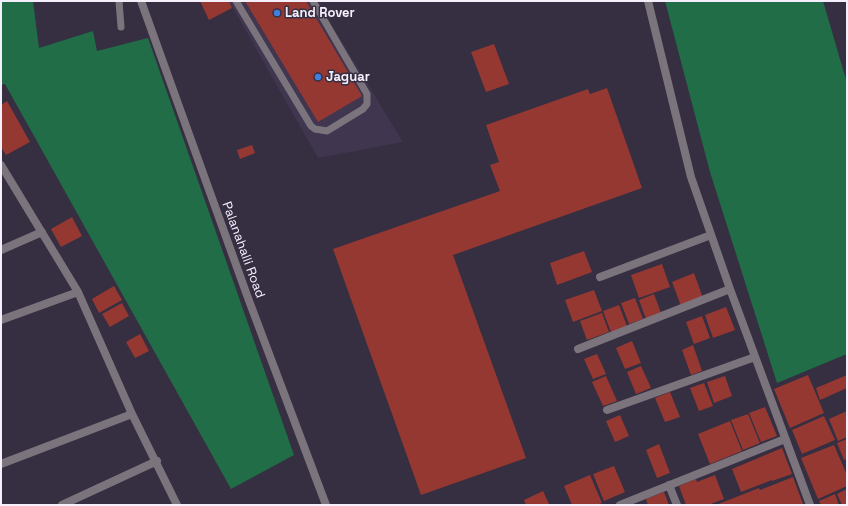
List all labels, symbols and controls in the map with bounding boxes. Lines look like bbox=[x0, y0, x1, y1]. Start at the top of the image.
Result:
place label: Land Rover bbox=[285, 5, 355, 21]
marker: Land Rover bbox=[272, 8, 282, 18]
place label: Jaguar bbox=[326, 69, 370, 85]
marker: Jaguar bbox=[313, 72, 323, 82]
street label: Palanahalli Road bbox=[218, 200, 268, 300]

